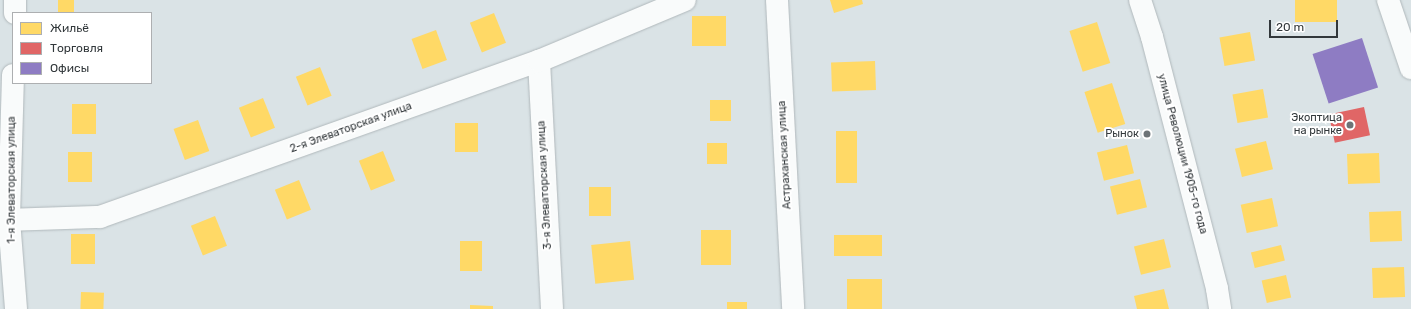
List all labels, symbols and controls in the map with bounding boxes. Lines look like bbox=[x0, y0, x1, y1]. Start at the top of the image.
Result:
legend bbox=[12, 12, 152, 84]
scale bar bbox=[1271, 12, 1340, 38]
text: 20 m bbox=[1276, 20, 1304, 34]
text: Жильё bbox=[50, 21, 89, 35]
text: Торговля bbox=[50, 41, 103, 55]
text: Офисы bbox=[50, 61, 89, 75]
street label: улица Революции 1905-го года bbox=[1154, 72, 1210, 236]
street label: 2-я Элеваторская улица bbox=[288, 100, 414, 156]
street label: Астраханская улица bbox=[776, 100, 794, 210]
place label: Экоптица на рынке bbox=[1291, 112, 1342, 138]
street label: 1-я Элеваторская улица bbox=[5, 116, 19, 244]
street label: 3-я Элеваторская улица bbox=[535, 120, 555, 250]
marker: Экоптица на рынке bbox=[1345, 120, 1355, 130]
place label: Рынок bbox=[1105, 127, 1139, 141]
marker: Рынок bbox=[1142, 129, 1152, 139]

